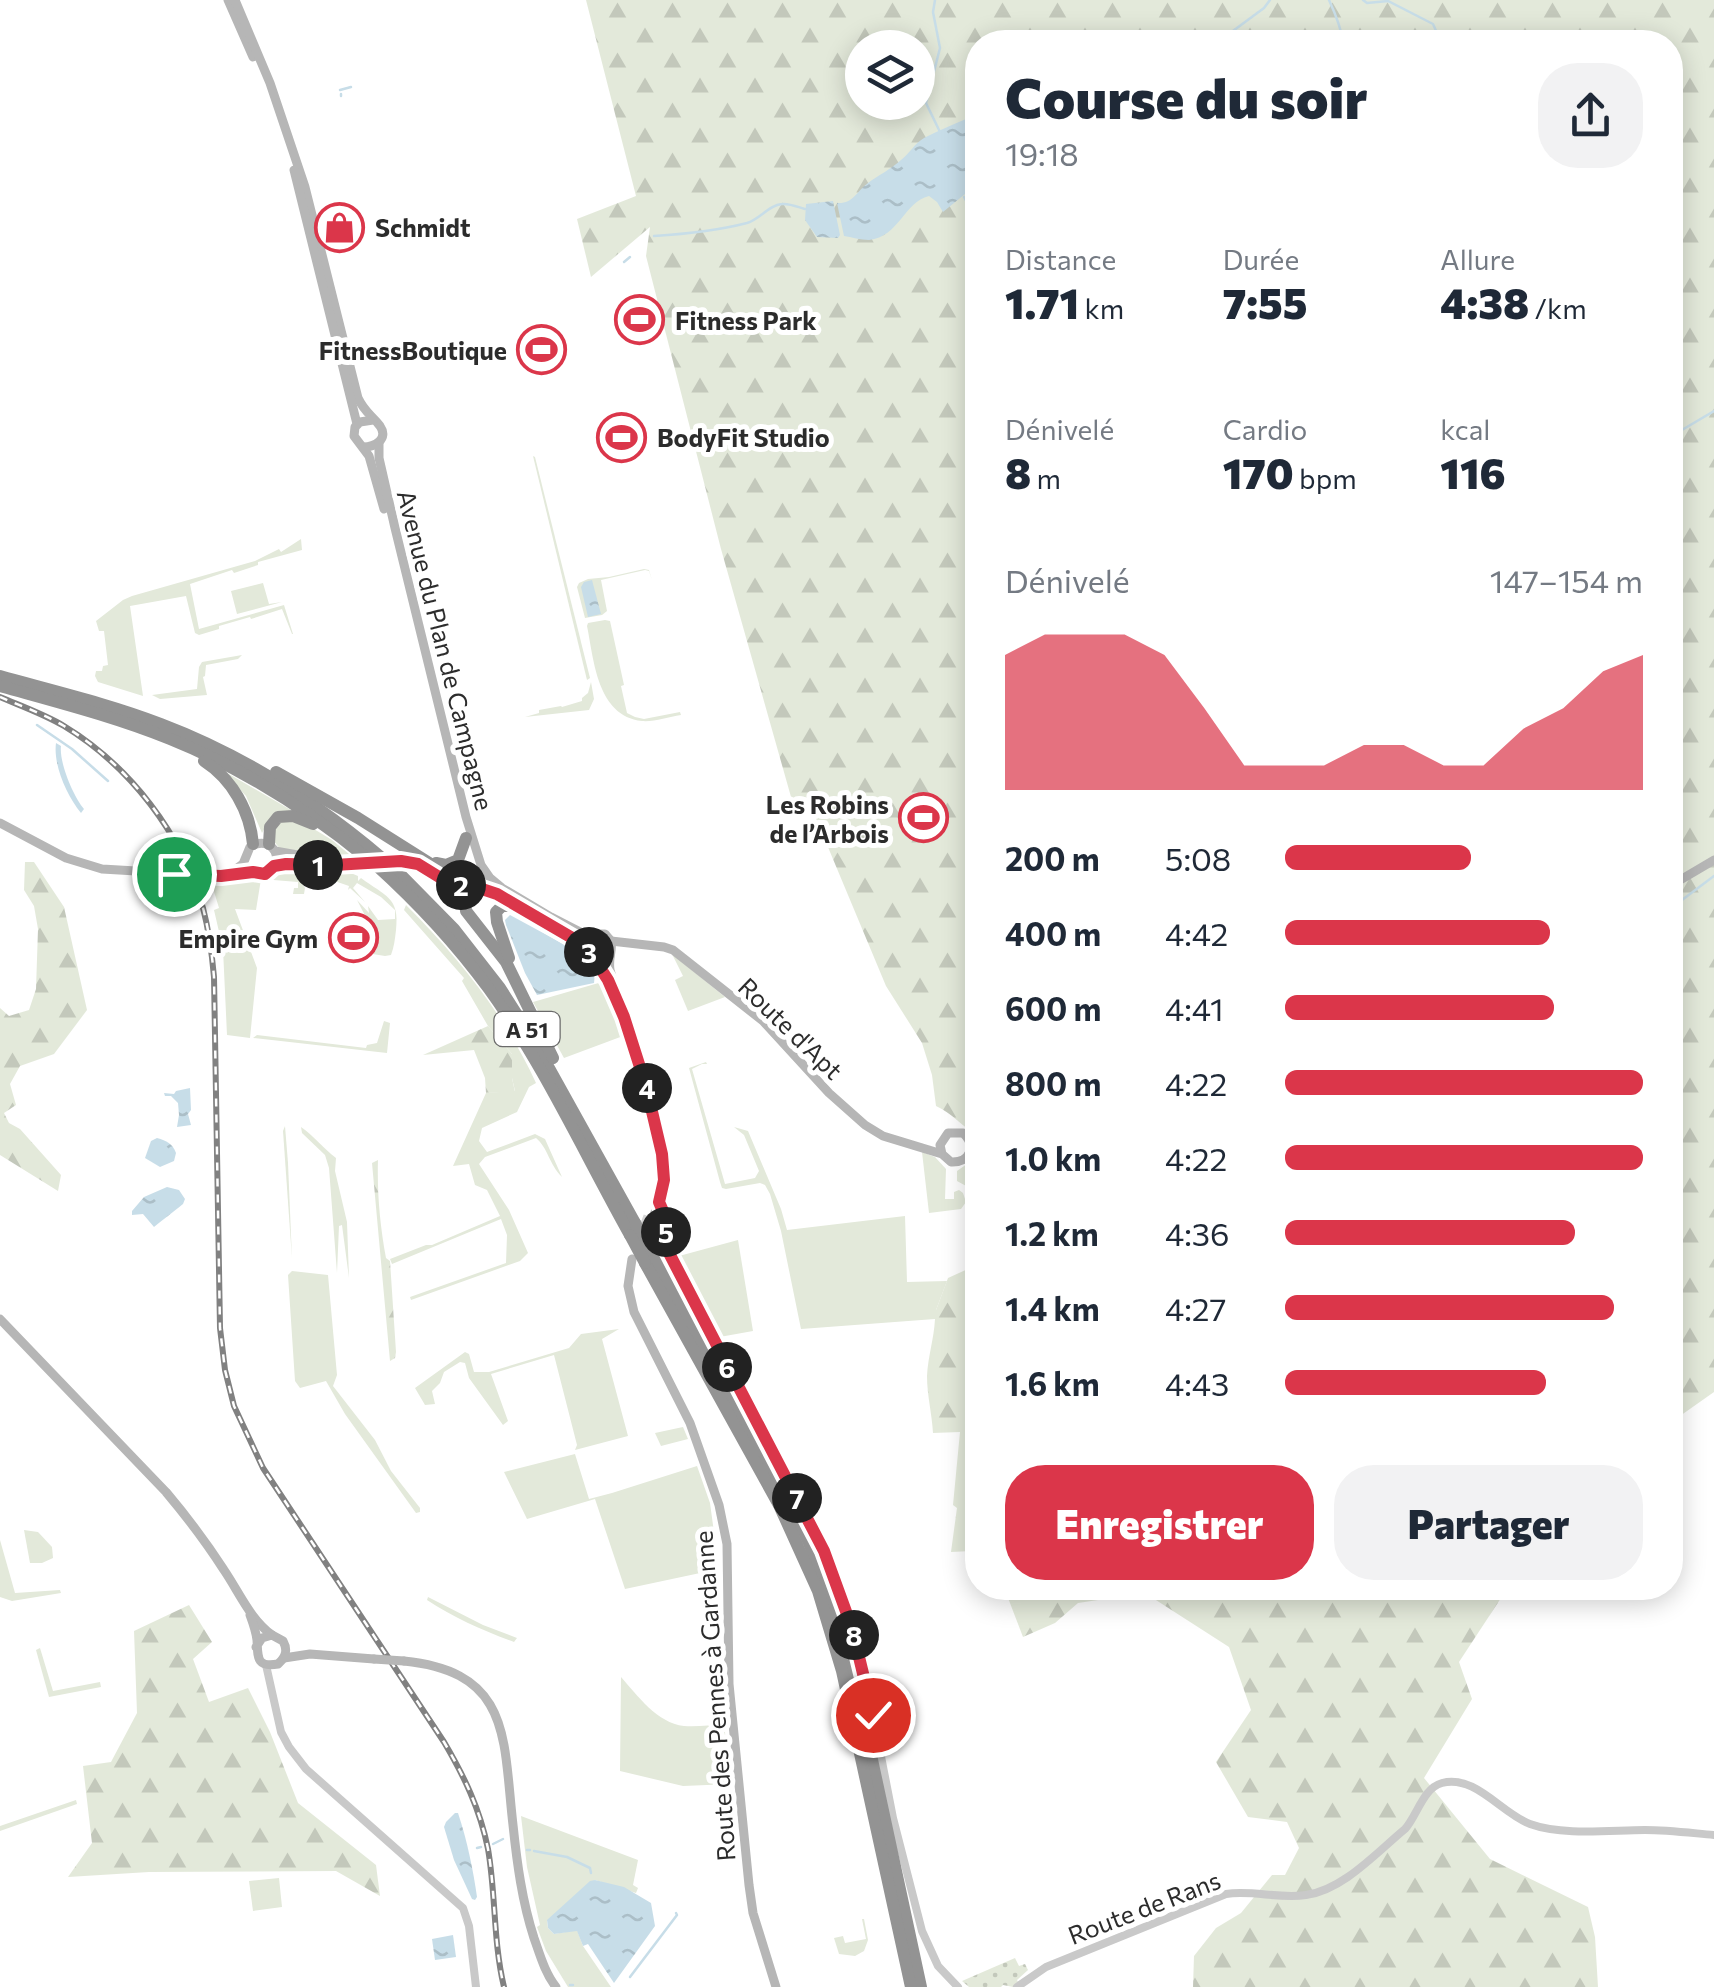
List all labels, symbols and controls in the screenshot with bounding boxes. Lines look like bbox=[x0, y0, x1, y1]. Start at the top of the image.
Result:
map controls bbox=[845, 30, 935, 120]
button: layers bbox=[845, 30, 935, 120]
text: Course du soir bbox=[1005, 62, 1368, 129]
button: share bbox=[1538, 63, 1643, 168]
text: 19:18 bbox=[1005, 133, 1079, 173]
shop icon: Schmidt bbox=[314, 201, 366, 253]
place label: Schmidt bbox=[375, 212, 471, 242]
text: Distance bbox=[1005, 242, 1116, 276]
text: Durée bbox=[1223, 242, 1299, 276]
text: Allure bbox=[1440, 242, 1515, 276]
text: 1.71 bbox=[1005, 276, 1079, 328]
text: 7:55 bbox=[1223, 276, 1307, 328]
text: 4:38 bbox=[1440, 276, 1529, 328]
text: km bbox=[1079, 291, 1124, 325]
text: /km bbox=[1529, 291, 1587, 325]
sports icon: Fitness Park bbox=[614, 294, 666, 346]
place label: Fitness Park bbox=[675, 305, 817, 335]
sports icon: FitnessBoutique bbox=[516, 324, 568, 376]
place label: FitnessBoutique bbox=[319, 335, 507, 365]
sports icon: BodyFit Studio bbox=[596, 411, 648, 463]
text: Dénivelé bbox=[1005, 412, 1114, 446]
text: Cardio bbox=[1223, 412, 1307, 446]
text: kcal bbox=[1440, 412, 1490, 446]
place label: BodyFit Studio bbox=[657, 422, 830, 452]
text: 8 bbox=[1005, 446, 1031, 498]
text: 170 bbox=[1223, 446, 1294, 498]
text: 116 bbox=[1440, 446, 1506, 498]
text: m bbox=[1031, 461, 1061, 495]
text: bpm bbox=[1294, 461, 1357, 495]
street label: Avenue du Plan de Campagne bbox=[392, 487, 500, 813]
text: Dénivelé bbox=[1005, 560, 1130, 600]
text: 147–154 m bbox=[1490, 560, 1643, 600]
place label: Les Robins de l’Arbois bbox=[766, 789, 889, 848]
sports icon: Les Robins de l’Arbois bbox=[898, 792, 950, 844]
pin bbox=[132, 832, 217, 917]
text: 200 m bbox=[1005, 838, 1100, 878]
text: 5:08 bbox=[1165, 838, 1231, 878]
pin: 1 bbox=[293, 840, 343, 890]
icon: arrive bbox=[147, 847, 202, 902]
text: 1 bbox=[312, 848, 324, 882]
pin: 2 bbox=[436, 860, 486, 910]
text: 2 bbox=[453, 868, 469, 902]
sports icon: Empire Gym bbox=[327, 912, 379, 964]
text: 400 m bbox=[1005, 913, 1101, 953]
text: 4:42 bbox=[1165, 913, 1228, 953]
place label: Empire Gym bbox=[178, 923, 318, 953]
pin: 3 bbox=[564, 927, 614, 977]
text: 3 bbox=[581, 935, 597, 969]
street label: Route d'Apt bbox=[733, 971, 849, 1085]
text: 600 m bbox=[1005, 988, 1101, 1028]
text: 4:41 bbox=[1165, 988, 1224, 1028]
road number: A 51 bbox=[494, 1012, 560, 1046]
pin: 4 bbox=[622, 1063, 672, 1113]
text: 800 m bbox=[1005, 1063, 1101, 1103]
text: 4:22 bbox=[1165, 1063, 1227, 1103]
text: 4 bbox=[638, 1071, 656, 1105]
text: 1.0 km bbox=[1005, 1138, 1101, 1178]
text: 4:22 bbox=[1165, 1138, 1227, 1178]
pin: 5 bbox=[641, 1207, 691, 1257]
text: 1.2 km bbox=[1005, 1213, 1099, 1253]
text: 4:36 bbox=[1165, 1213, 1229, 1253]
text: 5 bbox=[658, 1215, 674, 1249]
text: 1.4 km bbox=[1005, 1288, 1100, 1328]
text: 4:27 bbox=[1165, 1288, 1226, 1328]
pin: 6 bbox=[702, 1342, 752, 1392]
text: 6 bbox=[718, 1350, 736, 1384]
text: 1.6 km bbox=[1005, 1363, 1100, 1403]
text: 4:43 bbox=[1165, 1363, 1229, 1403]
button: Enregistrer bbox=[1005, 1465, 1314, 1580]
button: Partager bbox=[1334, 1465, 1643, 1580]
pin: 7 bbox=[772, 1473, 822, 1523]
text: 7 bbox=[789, 1481, 805, 1515]
street label: Route des Pennes à Gardanne bbox=[687, 1530, 741, 1862]
pin: 8 bbox=[829, 1610, 879, 1660]
text: 8 bbox=[845, 1618, 863, 1652]
pin bbox=[831, 1673, 916, 1758]
icon: check bbox=[846, 1688, 901, 1743]
street label: Route de Rans bbox=[1064, 1864, 1224, 1950]

